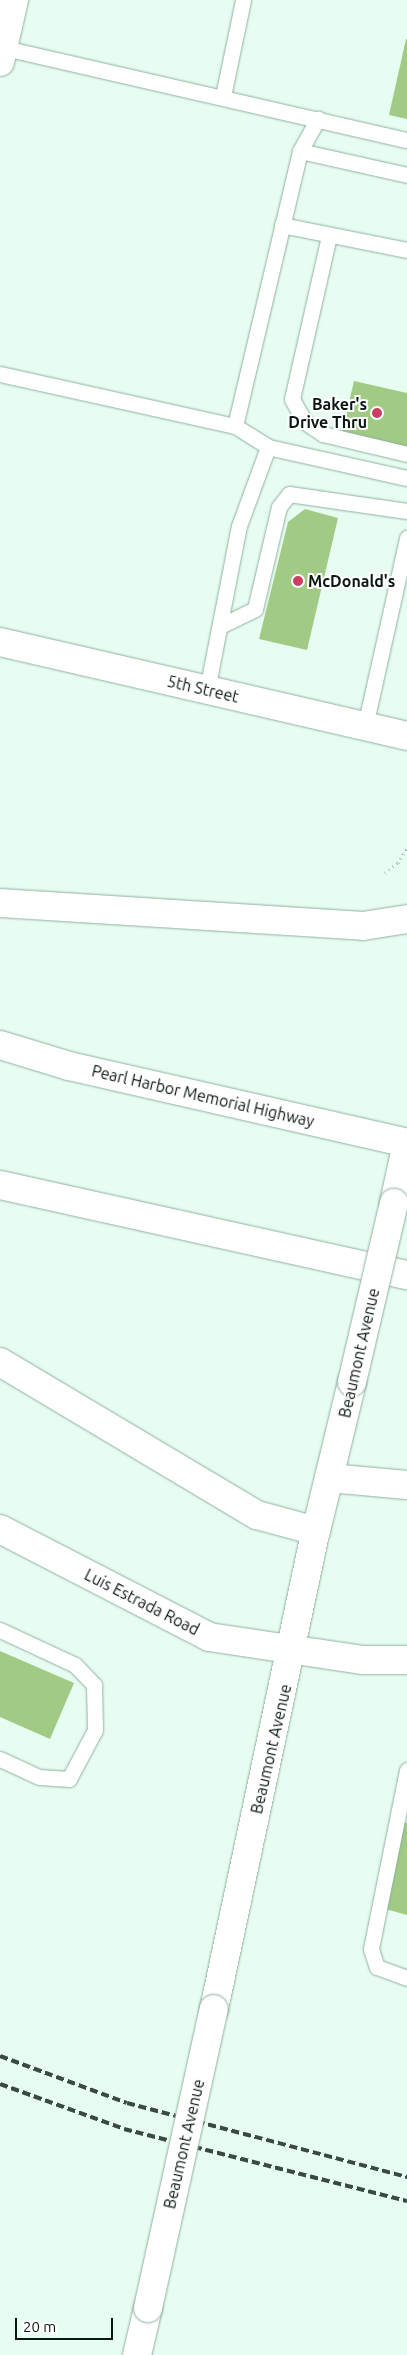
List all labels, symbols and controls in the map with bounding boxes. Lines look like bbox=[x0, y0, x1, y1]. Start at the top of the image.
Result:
place label: Baker's Drive Thru bbox=[288, 394, 367, 432]
marker: Baker's Drive Thru bbox=[371, 407, 383, 419]
place label: McDonald's bbox=[308, 571, 395, 591]
marker: McDonald's bbox=[292, 575, 304, 587]
street label: 5th Street bbox=[165, 671, 241, 707]
street label: Pearl Harbor Memorial Highway bbox=[90, 1061, 316, 1131]
street label: Beaumont Avenue bbox=[335, 1286, 383, 1420]
street label: Luis Estrada Road bbox=[81, 1565, 203, 1639]
street label: Beaumont Avenue bbox=[247, 1682, 295, 1816]
street label: Beaumont Avenue bbox=[160, 2077, 208, 2211]
scale bar bbox=[18, 2308, 115, 2340]
text: 20 m bbox=[23, 2318, 56, 2335]

